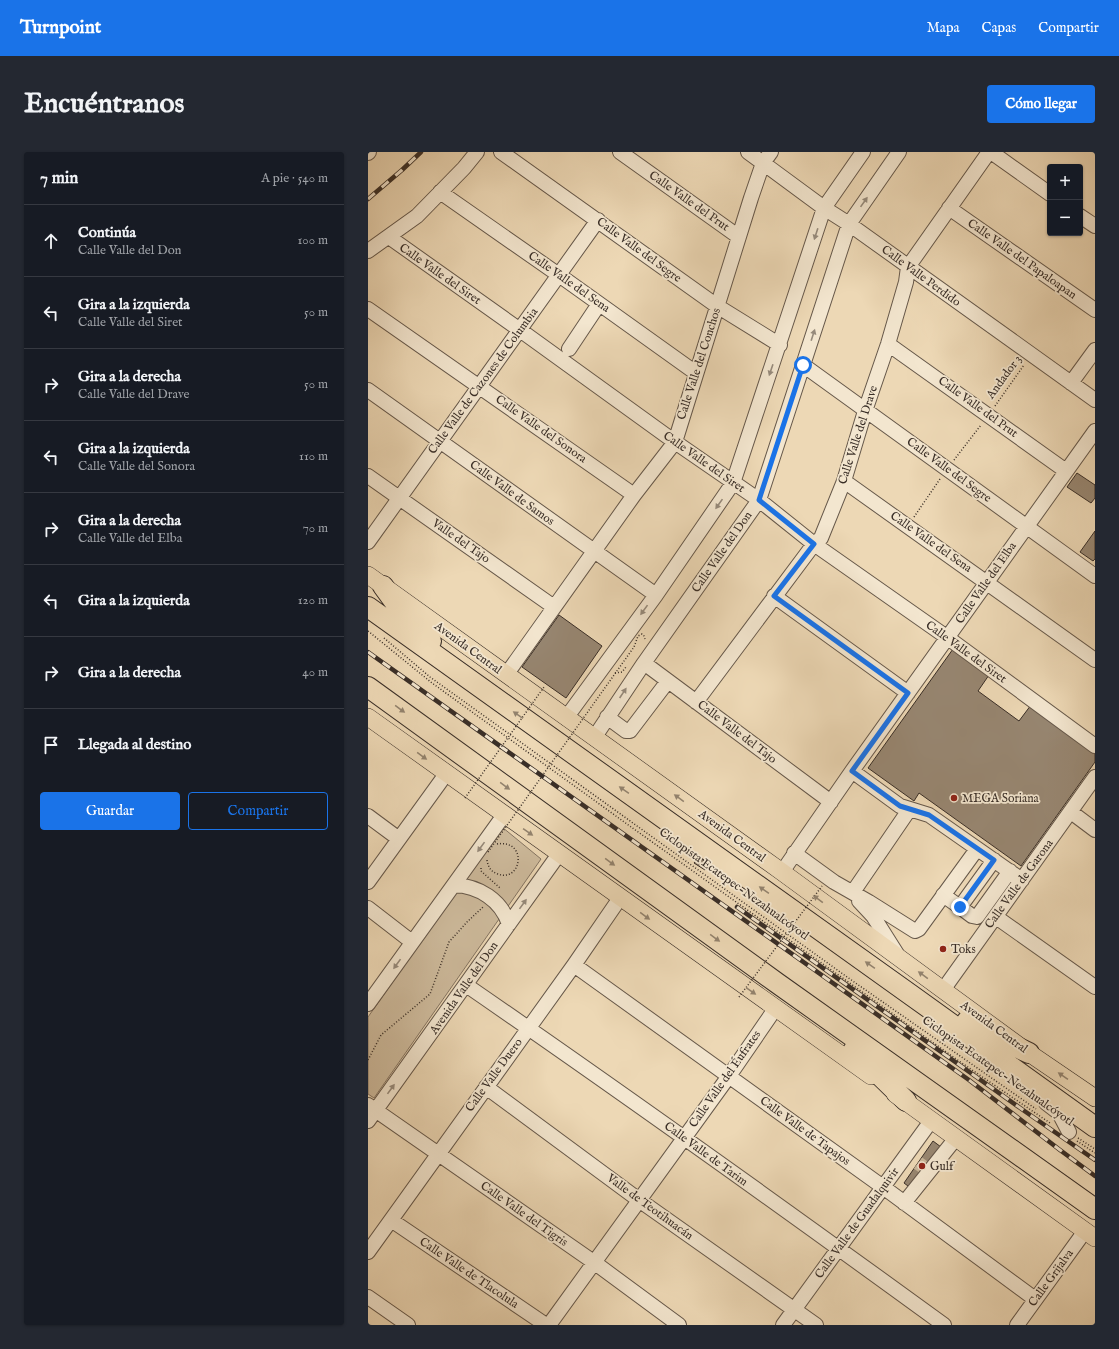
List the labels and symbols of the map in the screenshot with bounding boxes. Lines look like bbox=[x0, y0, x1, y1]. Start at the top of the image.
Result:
street label: Calle Valle del Prut bbox=[646, 168, 732, 234]
one-way arrow bbox=[860, 196, 868, 207]
street label: Calle Valle del Segre bbox=[594, 214, 685, 286]
street label: Calle Valle del Papaloapan bbox=[964, 216, 1080, 304]
one-way arrow bbox=[813, 228, 819, 240]
street label: Calle Valle del Siret bbox=[396, 240, 484, 308]
street label: Calle Valle Perdido bbox=[878, 242, 964, 310]
street label: Calle Valle del Sena bbox=[525, 248, 613, 316]
street label: Calle Valle de Cazones de Columbia bbox=[425, 304, 542, 457]
street label: Calle Valle del Conchos bbox=[674, 306, 724, 422]
one-way arrow bbox=[810, 329, 816, 341]
street label: Andador 3 bbox=[983, 352, 1025, 403]
route start bbox=[794, 356, 812, 374]
one-way arrow bbox=[768, 365, 774, 377]
street label: Calle Valle del Prut bbox=[935, 373, 1021, 441]
street label: Calle Valle del Drave bbox=[835, 383, 881, 486]
street label: Calle Valle del Sonora bbox=[492, 392, 590, 467]
street label: Calle Valle del Siret bbox=[660, 428, 748, 496]
street label: Calle Valle del Segre bbox=[904, 434, 995, 506]
street label: Calle Valle de Samos bbox=[467, 457, 557, 529]
one-way arrow bbox=[715, 498, 723, 509]
street label: Calle Valle del Don bbox=[688, 508, 756, 595]
street label: Calle Valle del Sena bbox=[887, 508, 975, 576]
street label: Valle del Tajo bbox=[428, 515, 493, 567]
street label: Calle Valle del Elba bbox=[952, 539, 1020, 627]
one-way arrow bbox=[640, 605, 649, 616]
street label: Avenida Central bbox=[430, 618, 505, 678]
street label: Calle Valle del Siret bbox=[923, 618, 1009, 686]
one-way arrow bbox=[619, 688, 627, 699]
street label: Calle Valle del Tajo bbox=[694, 697, 780, 767]
one-way arrow bbox=[394, 705, 405, 714]
one-way arrow bbox=[513, 711, 524, 719]
one-way arrow bbox=[417, 752, 427, 760]
one-way arrow bbox=[500, 782, 510, 790]
one-way arrow bbox=[619, 786, 630, 794]
place label: MEGA Soriana bbox=[962, 791, 1040, 806]
marker: MEGA Soriana bbox=[949, 793, 959, 803]
one-way arrow bbox=[673, 794, 684, 802]
street label: Avenida Central bbox=[694, 806, 769, 866]
street label: Ciclopista Ecatepec-Nezahualcóyotl bbox=[655, 825, 812, 945]
one-way arrow bbox=[522, 828, 533, 836]
street label: Calle Valle de Garona bbox=[981, 836, 1057, 932]
one-way arrow bbox=[477, 842, 485, 852]
one-way arrow bbox=[605, 858, 616, 866]
one-way arrow bbox=[759, 886, 770, 894]
one-way arrow bbox=[813, 895, 823, 903]
route end bbox=[951, 898, 969, 916]
one-way arrow bbox=[519, 899, 527, 909]
one-way arrow bbox=[640, 912, 650, 920]
one-way arrow bbox=[710, 934, 721, 942]
street label: Avenida Valle del Don bbox=[426, 938, 502, 1038]
place label: Toks bbox=[951, 942, 976, 957]
marker: Toks bbox=[938, 944, 948, 954]
one-way arrow bbox=[393, 958, 401, 969]
one-way arrow bbox=[865, 961, 876, 969]
one-way arrow bbox=[918, 971, 929, 979]
one-way arrow bbox=[745, 987, 756, 996]
street label: Avenida Central bbox=[956, 997, 1031, 1057]
street label: Ciclopista Ecatepec-Nezahualcóyotl bbox=[919, 1013, 1077, 1130]
street label: Calle Valle del Éufrates bbox=[685, 1027, 764, 1131]
street label: Calle Valle Duero bbox=[462, 1035, 526, 1115]
one-way arrow bbox=[1058, 1072, 1068, 1080]
one-way arrow bbox=[387, 1084, 395, 1095]
street label: Calle Valle de Tapajos bbox=[756, 1093, 853, 1170]
street label: Calle Valle de Tarim bbox=[661, 1119, 751, 1189]
place label: Gulf bbox=[930, 1159, 956, 1174]
marker: Gulf bbox=[917, 1161, 927, 1171]
street label: Calle Valle de Guadalquivir bbox=[812, 1164, 904, 1282]
street label: Valle de Teotihuacán bbox=[603, 1170, 697, 1244]
street label: Calle Valle del Tigris bbox=[477, 1178, 571, 1250]
street label: Calle Valle de Tlacolula bbox=[416, 1234, 522, 1312]
street label: Calle Grijalva bbox=[1025, 1246, 1077, 1310]

